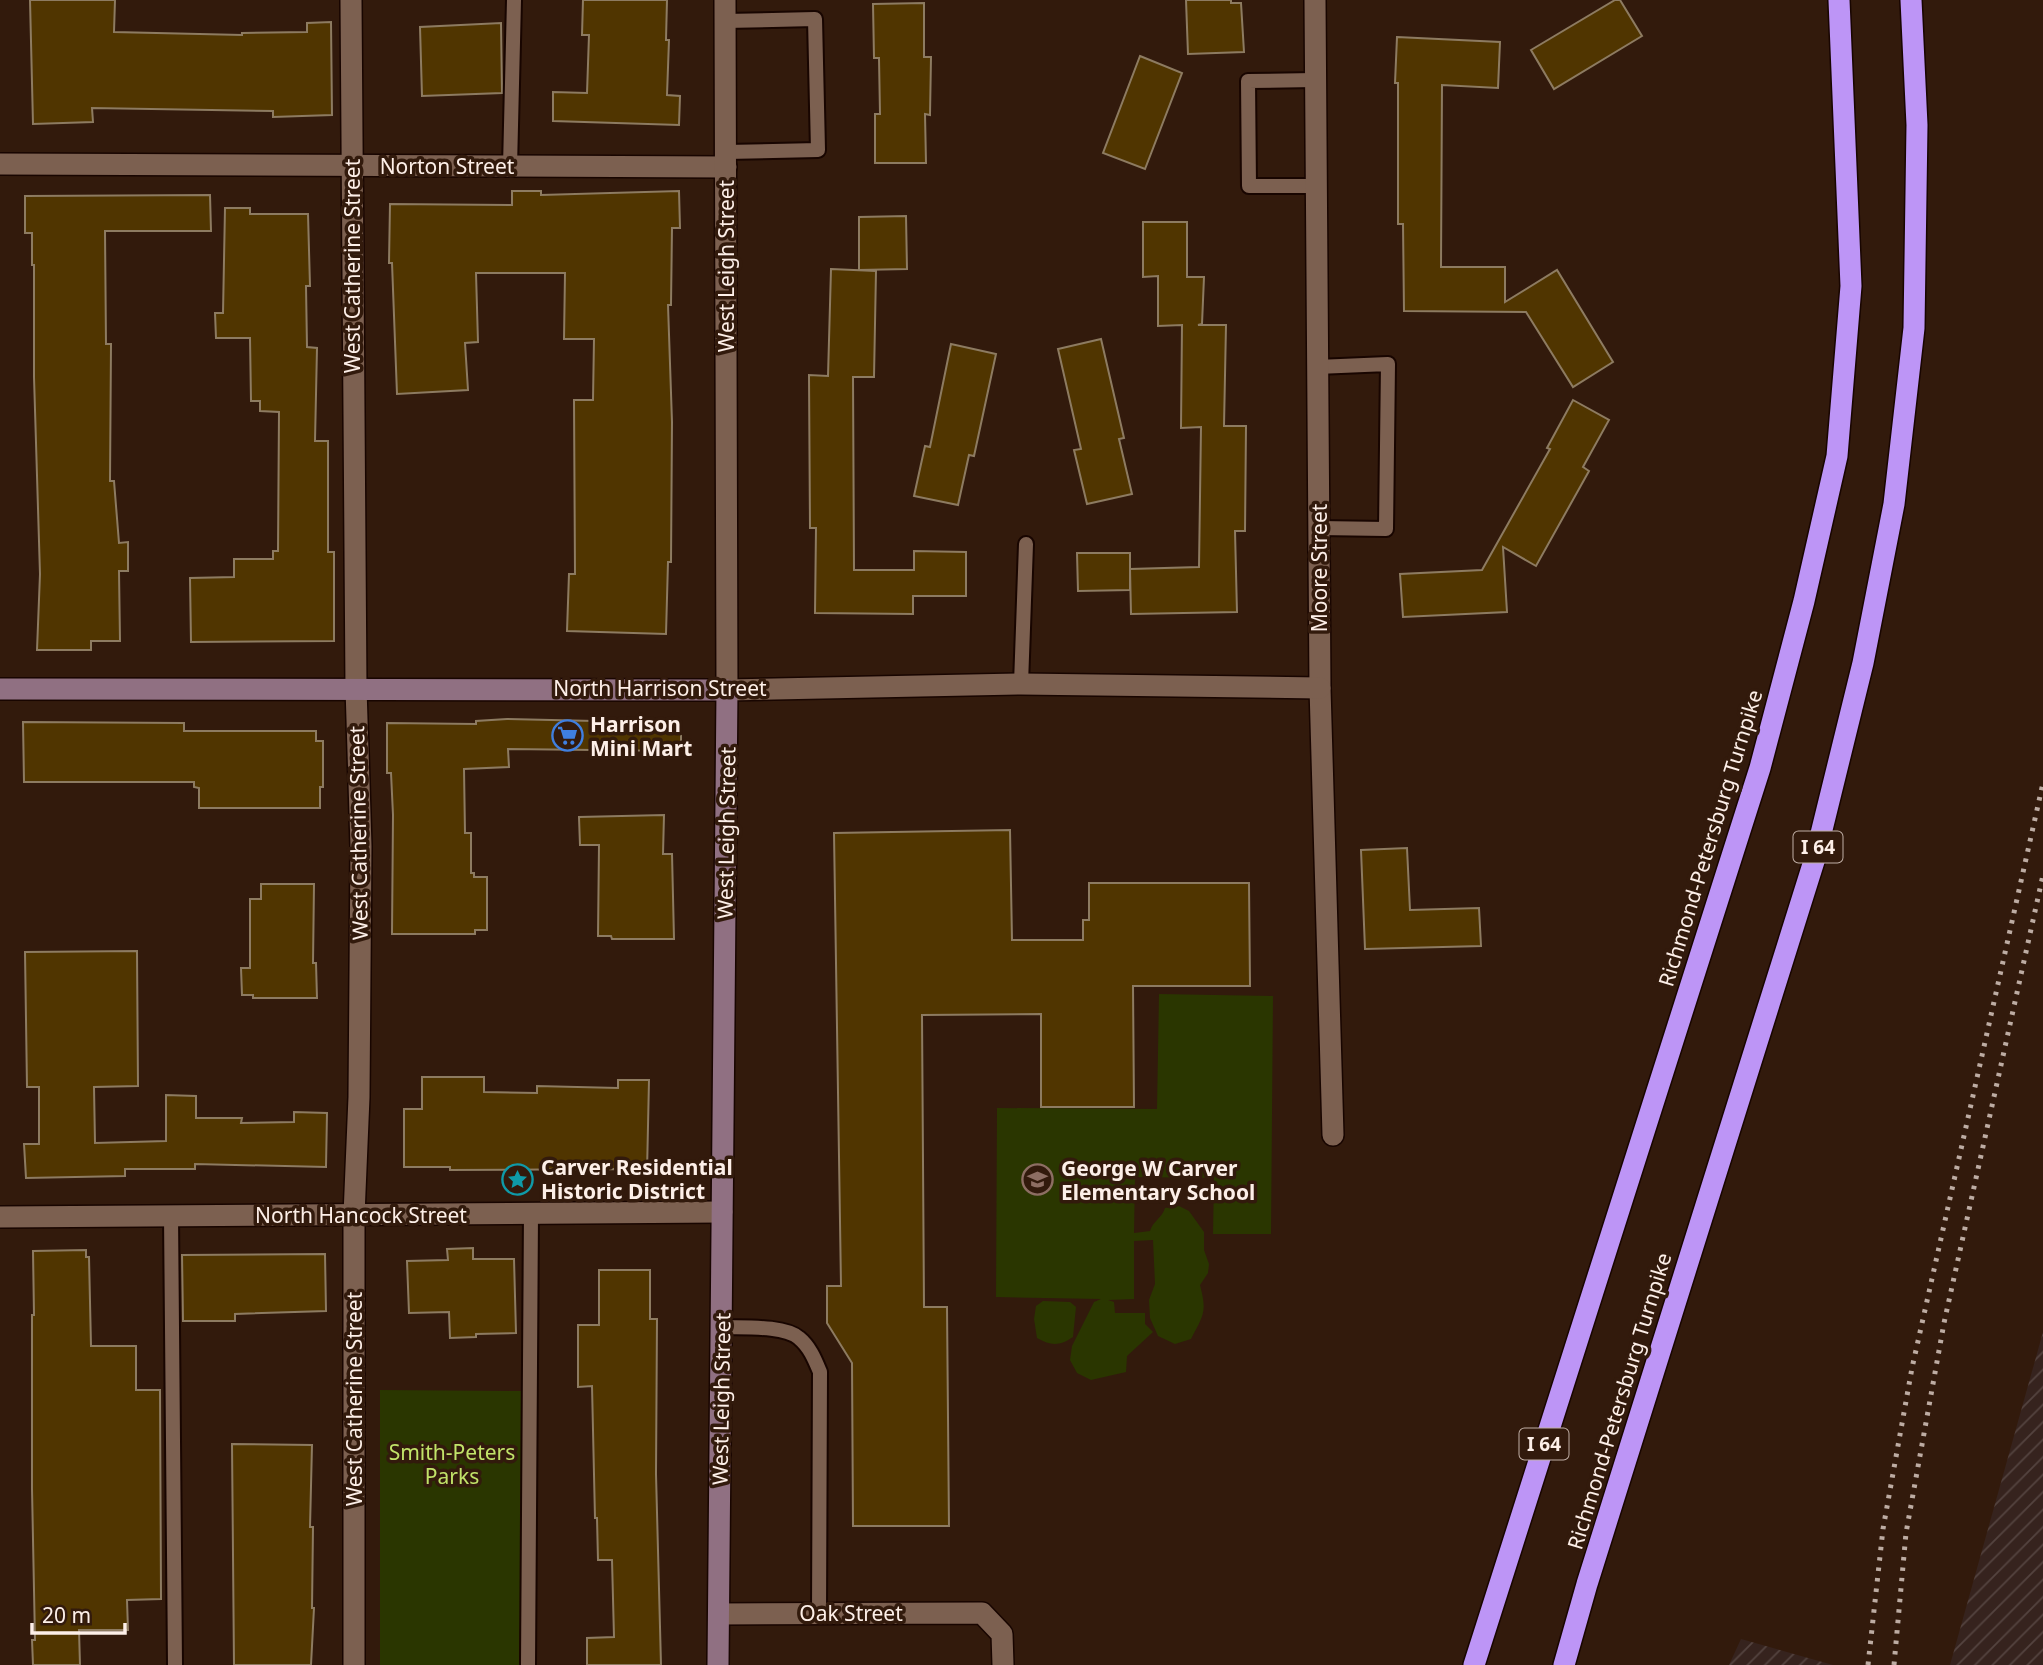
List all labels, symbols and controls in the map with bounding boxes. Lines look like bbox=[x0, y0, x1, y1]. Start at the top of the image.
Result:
street label: Norton Street bbox=[380, 152, 515, 180]
street label: West Catherine Street bbox=[338, 158, 366, 373]
street label: West Leigh Street bbox=[712, 179, 740, 352]
street label: Moore Street bbox=[1305, 503, 1333, 632]
street label: North Harrison Street bbox=[553, 674, 767, 702]
street label: Richmond-Petersburg Turnpike bbox=[1651, 686, 1769, 990]
place label: Harrison Mini Mart bbox=[590, 710, 692, 762]
supermarket icon: Harrison Mini Mart bbox=[550, 719, 584, 753]
street label: West Catherine Street bbox=[342, 725, 374, 940]
street label: West Leigh Street bbox=[710, 746, 742, 919]
road number: I 64 bbox=[1794, 832, 1842, 862]
place label: Carver Residential Historic District bbox=[541, 1153, 733, 1205]
place label: George W Carver Elementary School bbox=[1061, 1154, 1255, 1206]
place icon: Carver Residential Historic District bbox=[501, 1162, 535, 1196]
school or university icon: George W Carver Elementary School bbox=[1021, 1163, 1055, 1197]
street label: North Hancock Street bbox=[255, 1201, 467, 1229]
street label: Richmond-Petersburg Turnpike bbox=[1560, 1249, 1678, 1553]
street label: West Catherine Street bbox=[340, 1291, 368, 1506]
street label: West Leigh Street bbox=[705, 1312, 737, 1485]
road number: I 64 bbox=[1520, 1428, 1568, 1460]
park label: Smith-Peters Parks bbox=[389, 1438, 515, 1490]
scale bar bbox=[32, 1592, 124, 1636]
street label: Oak Street bbox=[799, 1599, 903, 1627]
text: 20 m bbox=[42, 1601, 91, 1629]

